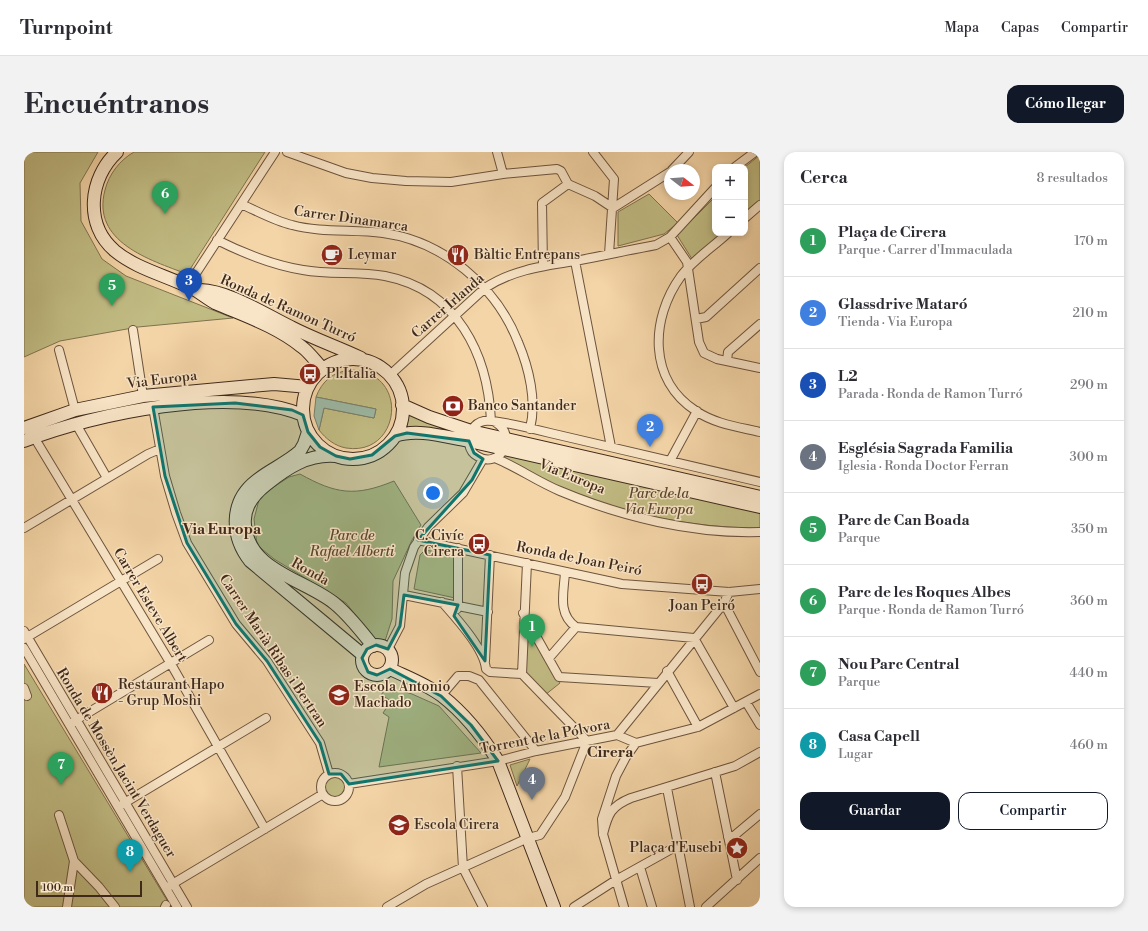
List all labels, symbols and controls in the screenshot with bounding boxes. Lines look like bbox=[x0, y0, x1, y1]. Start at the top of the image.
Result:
text: Turnpoint bbox=[20, 16, 113, 40]
text: Mapa bbox=[944, 19, 979, 37]
text: Capas bbox=[1001, 19, 1039, 37]
text: Compartir bbox=[1061, 19, 1128, 37]
button: Cómo llegar bbox=[1007, 85, 1124, 123]
text: Encuéntranos bbox=[24, 87, 209, 122]
north arrow bbox=[664, 164, 700, 200]
map controls bbox=[712, 164, 748, 236]
button: + bbox=[712, 164, 748, 200]
text: Cerca bbox=[800, 167, 848, 189]
text: 8 resultados bbox=[1037, 170, 1108, 186]
pin: 6 bbox=[152, 181, 178, 214]
button: − bbox=[712, 200, 748, 236]
street label: Carrer Dinamarca bbox=[293, 202, 410, 236]
text: Plaça de Cirera bbox=[838, 223, 946, 242]
text: 1 bbox=[810, 233, 816, 249]
text: 170 m bbox=[1074, 233, 1108, 249]
cafe icon: Leymar bbox=[319, 242, 345, 268]
restaurant icon: Bàltic Entrepans bbox=[445, 242, 471, 268]
text: Parque · Carrer d'Immaculada bbox=[838, 242, 1013, 258]
place label: Leymar bbox=[348, 246, 396, 264]
place label: Bàltic Entrepans bbox=[473, 246, 580, 264]
pin: 3 bbox=[176, 268, 202, 301]
street label: Carrer Irlanda bbox=[408, 269, 489, 343]
street label: Ronda de Ramon Turró bbox=[217, 271, 359, 347]
pin: 5 bbox=[99, 273, 125, 306]
text: Glassdrive Mataró bbox=[838, 295, 968, 314]
text: 2 bbox=[809, 305, 817, 321]
text: 210 m bbox=[1073, 305, 1108, 321]
text: Tienda · Via Europa bbox=[838, 314, 953, 330]
bus stop icon: Pl.Italia bbox=[297, 361, 323, 387]
place label: Pl.Italia bbox=[326, 365, 377, 383]
street label: Via Europa bbox=[125, 367, 199, 393]
text: L2 bbox=[838, 367, 858, 386]
text: 3 bbox=[809, 377, 817, 393]
text: 290 m bbox=[1070, 377, 1108, 393]
text: Parada · Ronda de Ramon Turró bbox=[838, 386, 1023, 402]
bank icon: Banco Santander bbox=[440, 393, 466, 419]
place label: Banco Santander bbox=[467, 397, 576, 415]
pin: 2 bbox=[637, 414, 663, 447]
text: Església Sagrada Familia bbox=[838, 439, 1013, 458]
text: 4 bbox=[809, 449, 817, 465]
text: 300 m bbox=[1070, 449, 1108, 465]
street label: Via Europa bbox=[535, 455, 609, 499]
text: Iglesia · Ronda Doctor Ferran bbox=[838, 458, 1009, 474]
your location bbox=[423, 483, 443, 503]
park label: Parc de la Via Europa bbox=[625, 485, 694, 519]
text: Parc de Can Boada bbox=[838, 511, 970, 530]
district label: Via Europa bbox=[182, 520, 262, 539]
text: 5 bbox=[809, 521, 817, 537]
text: 350 m bbox=[1071, 521, 1108, 537]
park label: Parc de Rafael Alberti bbox=[309, 527, 395, 561]
place label: C. Civíc Cirera bbox=[415, 527, 465, 561]
text: Parque bbox=[838, 530, 880, 546]
bus stop icon: C. Civíc Cirera bbox=[466, 531, 492, 557]
street label: Ronda de Joan Peiró bbox=[515, 538, 644, 580]
street label: Carrer Esteve Albert bbox=[109, 545, 191, 665]
street label: Ronda bbox=[288, 554, 333, 590]
street label: Carrer Marià Ribas i Bertran bbox=[215, 571, 331, 732]
bus stop icon: Joan Peiró bbox=[689, 571, 715, 597]
text: Parc de les Roques Albes bbox=[838, 583, 1011, 602]
text: 6 bbox=[809, 593, 817, 609]
text: 360 m bbox=[1070, 593, 1108, 609]
place label: Joan Peiró bbox=[668, 597, 735, 615]
text: Parque · Ronda de Ramon Turró bbox=[838, 602, 1024, 618]
pin: 1 bbox=[519, 614, 545, 647]
text: Nou Parc Central bbox=[838, 655, 959, 674]
street label: Ronda de Mossèn Jacint Verdaguer bbox=[52, 665, 180, 861]
text: 7 bbox=[809, 665, 817, 681]
text: 440 m bbox=[1070, 665, 1108, 681]
text: Parque bbox=[838, 674, 880, 690]
place label: Restaurant Hapo - Grup Moshi bbox=[118, 676, 225, 710]
place label: Escola Antonio Machado bbox=[354, 678, 450, 712]
restaurant icon: Restaurant Hapo - Grup Moshi bbox=[89, 680, 115, 706]
school or university icon: Escola Antonio Machado bbox=[326, 682, 352, 708]
street label: Torrent de la Pólvora bbox=[478, 715, 613, 758]
text: Casa Capell bbox=[838, 727, 920, 746]
text: 8 bbox=[809, 737, 817, 753]
text: 460 m bbox=[1070, 737, 1108, 753]
district label: Cirera bbox=[587, 743, 634, 762]
text: Lugar bbox=[838, 746, 873, 762]
pin: 7 bbox=[48, 752, 74, 785]
pin: 4 bbox=[519, 767, 545, 800]
button: Guardar bbox=[800, 792, 950, 830]
button: Compartir bbox=[958, 792, 1108, 830]
school or university icon: Escola Cirera bbox=[386, 812, 412, 838]
place label: Escola Cirera bbox=[414, 816, 500, 834]
place icon: Plaça d'Eusebi bbox=[724, 835, 750, 861]
pin: 8 bbox=[117, 839, 143, 872]
place label: Plaça d'Eusebi bbox=[630, 839, 722, 857]
scale bar bbox=[36, 879, 142, 898]
text: 100 m bbox=[42, 881, 73, 895]

